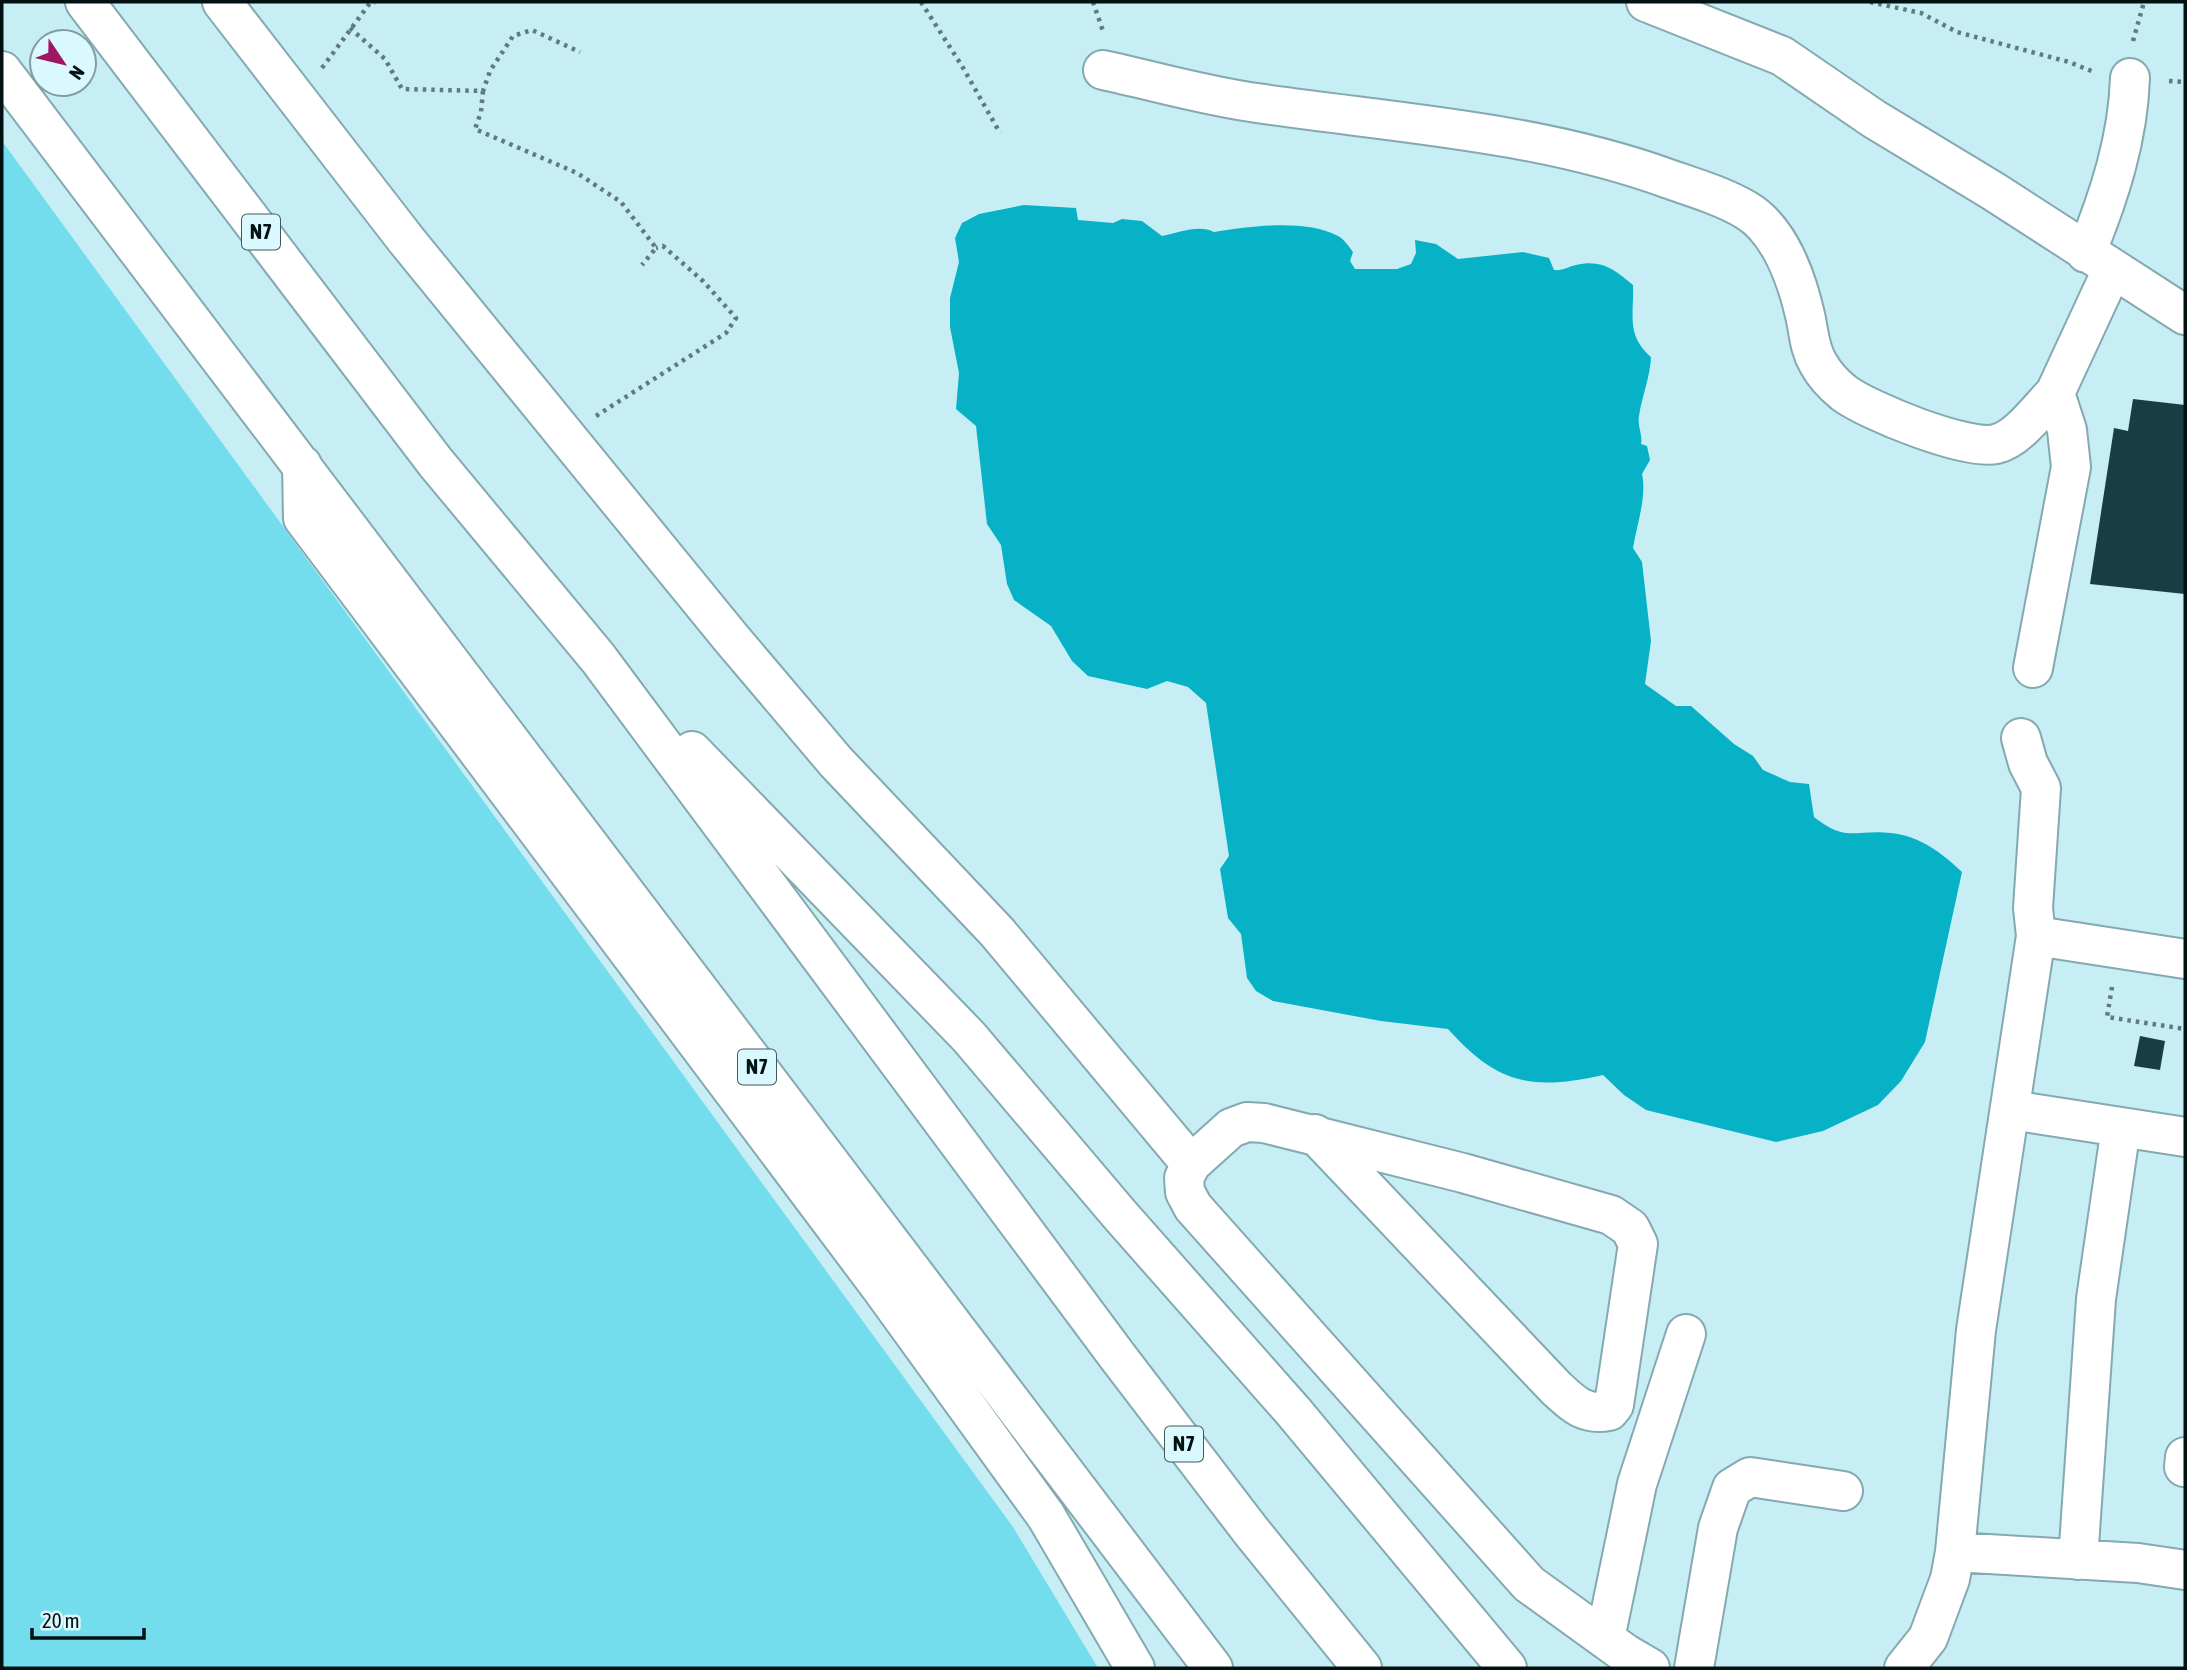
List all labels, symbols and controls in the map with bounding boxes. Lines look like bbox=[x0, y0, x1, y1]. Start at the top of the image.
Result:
north arrow bbox=[28, 28, 98, 98]
text: N bbox=[65, 62, 89, 84]
road number: N7 bbox=[242, 215, 280, 250]
road number: N7 bbox=[738, 1050, 776, 1084]
road number: N7 bbox=[1165, 1426, 1203, 1462]
scale bar bbox=[32, 1596, 144, 1640]
text: 20 m bbox=[42, 1608, 80, 1632]

